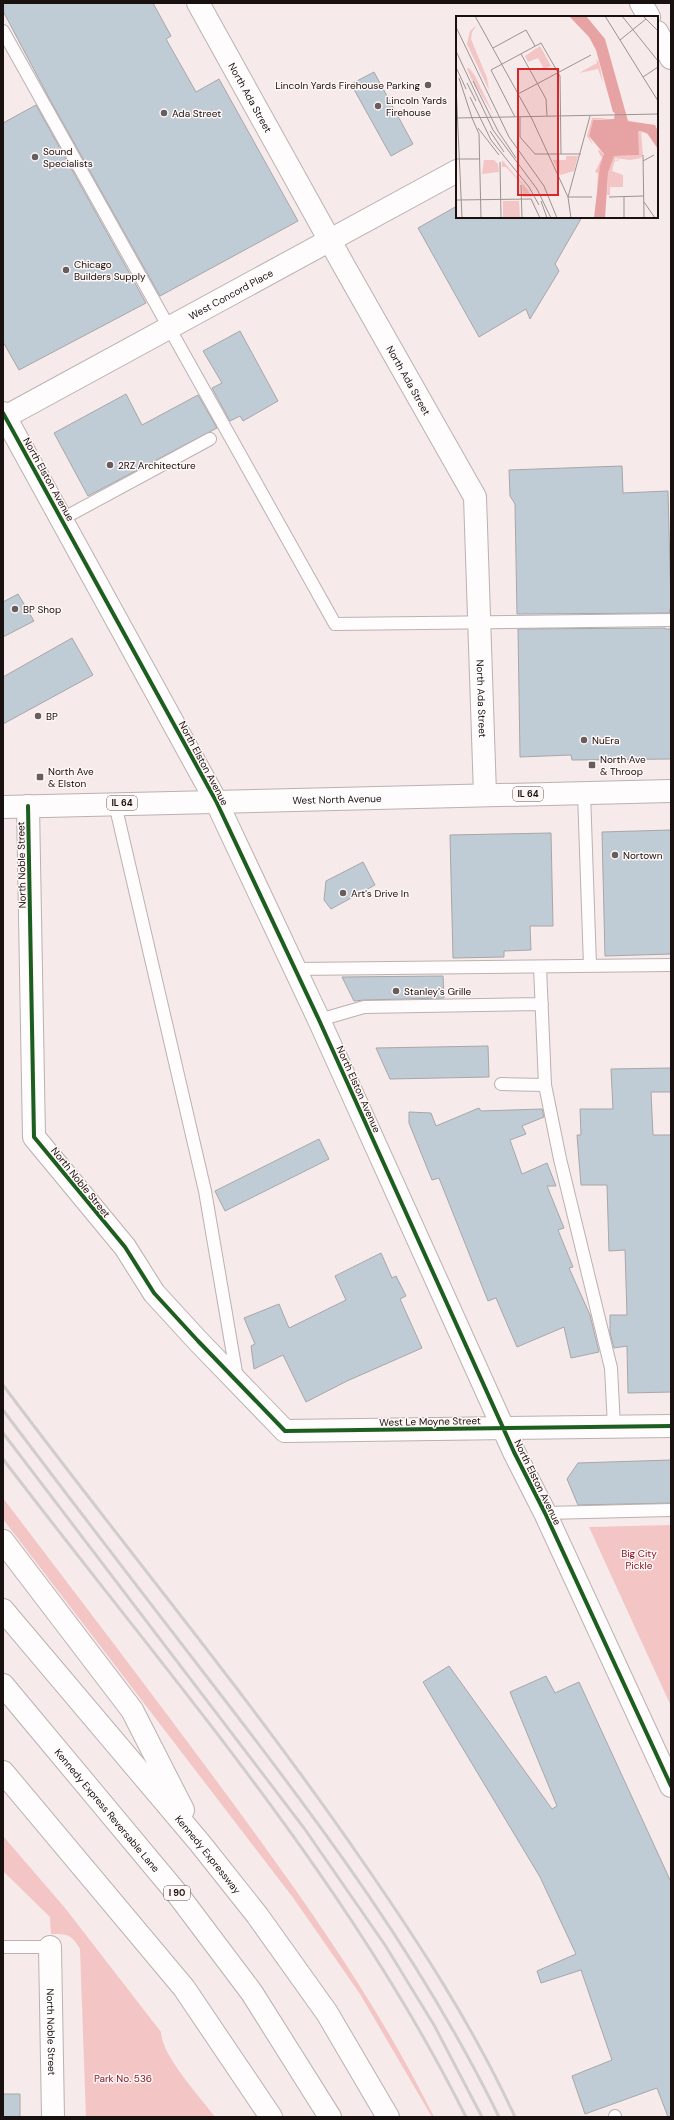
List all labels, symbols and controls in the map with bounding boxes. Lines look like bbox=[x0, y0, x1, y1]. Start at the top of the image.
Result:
inset map bbox=[456, 16, 658, 218]
street label: North Ada Street bbox=[225, 60, 275, 135]
place label: Lincoln Yards Firehouse Parking bbox=[275, 79, 420, 92]
marker: Lincoln Yards Firehouse Parking bbox=[423, 80, 433, 90]
place label: Lincoln Yards Firehouse bbox=[386, 94, 447, 119]
marker: Lincoln Yards Firehouse bbox=[373, 101, 383, 111]
place label: Ada Street bbox=[172, 107, 221, 120]
marker: Ada Street bbox=[159, 108, 169, 118]
place label: Sound Specialists bbox=[43, 145, 93, 170]
marker: Sound Specialists bbox=[30, 152, 40, 162]
place label: Chicago Builders Supply bbox=[74, 258, 146, 283]
marker: Chicago Builders Supply bbox=[61, 265, 71, 275]
street label: West Concord Place bbox=[187, 266, 276, 323]
street label: North Ada Street bbox=[383, 343, 433, 418]
street label: North Elston Avenue bbox=[20, 435, 77, 524]
place label: 2RZ Architecture bbox=[118, 459, 196, 472]
marker: 2RZ Architecture bbox=[105, 460, 115, 470]
place label: BP Shop bbox=[23, 603, 61, 616]
marker: BP Shop bbox=[10, 604, 20, 614]
street label: North Ada Street bbox=[473, 659, 489, 738]
place label: BP bbox=[46, 710, 58, 723]
marker: BP bbox=[33, 711, 43, 721]
street label: North Elston Avenue bbox=[176, 719, 231, 808]
place label: NuEra bbox=[592, 734, 619, 747]
marker: NuEra bbox=[579, 735, 589, 745]
place label: North Ave & Throop bbox=[600, 753, 646, 778]
marker: North Ave & Throop bbox=[587, 760, 597, 770]
place label: North Ave & Elston bbox=[48, 765, 94, 790]
marker: North Ave & Elston bbox=[35, 772, 45, 782]
road number: IL 64 bbox=[513, 787, 543, 801]
street label: West North Avenue bbox=[292, 792, 382, 807]
road number: IL 64 bbox=[107, 796, 137, 810]
street label: North Noble Street bbox=[14, 821, 29, 909]
place label: Nortown bbox=[623, 849, 663, 862]
marker: Nortown bbox=[610, 850, 620, 860]
place label: Art's Drive In bbox=[351, 887, 409, 900]
marker: Art's Drive In bbox=[338, 888, 348, 898]
place label: Stanley's Grille bbox=[404, 985, 472, 998]
marker: Stanley's Grille bbox=[391, 986, 401, 996]
street label: North Elston Avenue bbox=[334, 1044, 384, 1135]
street label: North Noble Street bbox=[48, 1144, 113, 1220]
street label: West Le Moyne Street bbox=[379, 1414, 481, 1429]
street label: North Elston Avenue bbox=[511, 1437, 564, 1527]
park label: Big City Pickle bbox=[621, 1547, 657, 1572]
street label: Kennedy Express Reversable Lane bbox=[52, 1746, 162, 1875]
street label: Kennedy Expressway bbox=[172, 1813, 244, 1897]
road number: I 90 bbox=[164, 1886, 190, 1900]
street label: North Noble Street bbox=[44, 1988, 58, 2076]
park label: Park No. 536 bbox=[94, 2072, 152, 2085]

